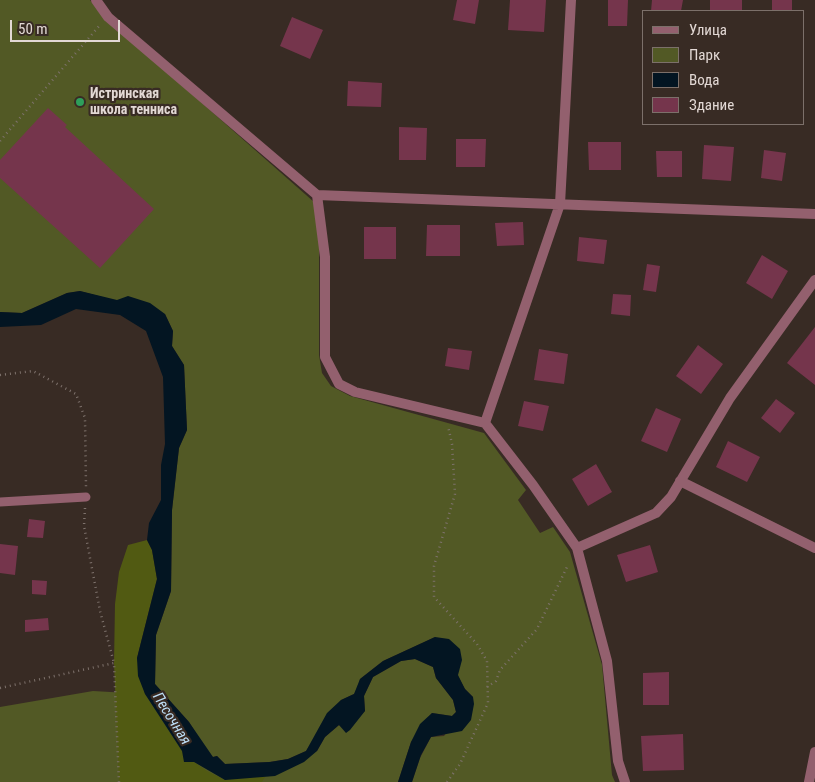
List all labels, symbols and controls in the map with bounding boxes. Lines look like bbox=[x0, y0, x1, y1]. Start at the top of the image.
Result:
scale bar bbox=[12, 10, 122, 42]
legend bbox=[642, 10, 805, 125]
text: 50 m bbox=[18, 20, 48, 38]
text: Улица bbox=[689, 21, 727, 39]
text: Парк bbox=[689, 46, 720, 64]
text: Вода bbox=[689, 71, 719, 89]
place label: Истринская школа тенниса bbox=[90, 86, 177, 118]
marker: Истринская школа тенниса bbox=[74, 96, 86, 108]
text: Здание bbox=[689, 96, 734, 114]
water label: Песочная bbox=[148, 690, 194, 748]

